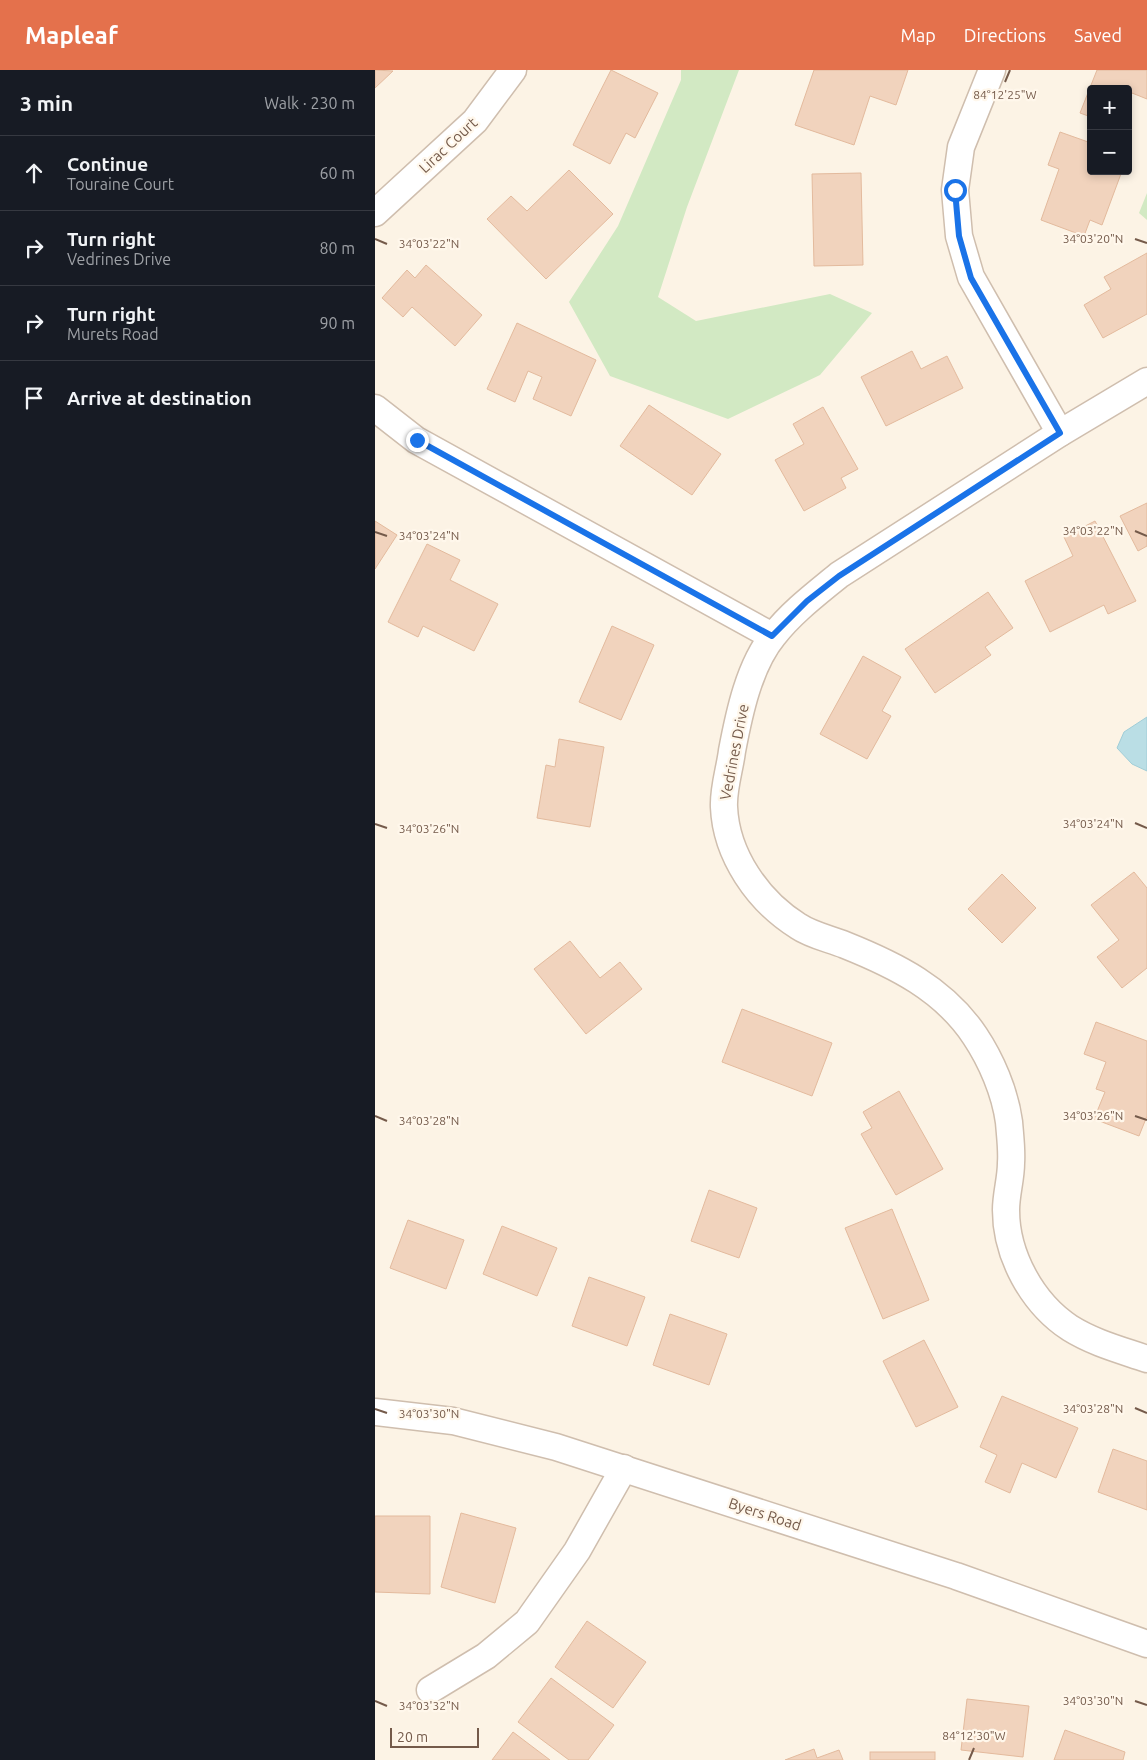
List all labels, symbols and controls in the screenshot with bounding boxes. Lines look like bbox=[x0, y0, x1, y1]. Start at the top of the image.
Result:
text: Mapleaf bbox=[25, 22, 118, 49]
text: Map bbox=[900, 25, 936, 45]
text: Directions bbox=[964, 25, 1046, 45]
text: Saved bbox=[1074, 25, 1122, 45]
map controls bbox=[1087, 85, 1132, 175]
button: + bbox=[1087, 85, 1132, 130]
text: 84°12'25"W bbox=[973, 88, 1037, 101]
text: 3 min bbox=[20, 91, 73, 115]
text: Walk · 230 m bbox=[264, 94, 355, 112]
street label: Lirac Court bbox=[415, 114, 481, 176]
button: − bbox=[1087, 130, 1132, 175]
text: Continue bbox=[67, 153, 148, 175]
icon: ahead bbox=[20, 159, 48, 187]
text: 60 m bbox=[319, 164, 355, 182]
text: Touraine Court bbox=[67, 175, 174, 193]
route start bbox=[944, 179, 967, 202]
text: Turn right bbox=[67, 228, 155, 250]
text: 34°03'20"N bbox=[1063, 232, 1123, 245]
icon: right bbox=[20, 234, 48, 262]
text: 34°03'22"N bbox=[399, 237, 459, 250]
text: 80 m bbox=[319, 239, 355, 257]
text: Vedrines Drive bbox=[67, 250, 171, 268]
text: Turn right bbox=[67, 303, 155, 325]
icon: right bbox=[20, 309, 48, 337]
text: 90 m bbox=[319, 314, 355, 332]
text: Murets Road bbox=[67, 325, 159, 343]
icon: arrive bbox=[20, 384, 48, 412]
text: Arrive at destination bbox=[67, 387, 252, 409]
route end bbox=[406, 429, 429, 452]
text: 34°03'22"N bbox=[1063, 524, 1123, 537]
text: 34°03'24"N bbox=[399, 529, 459, 542]
street label: Vedrines Drive bbox=[716, 702, 752, 802]
text: 34°03'24"N bbox=[1063, 817, 1123, 830]
text: 34°03'26"N bbox=[399, 822, 459, 835]
text: 34°03'26"N bbox=[1063, 1109, 1123, 1122]
text: 34°03'28"N bbox=[399, 1114, 459, 1127]
text: 34°03'28"N bbox=[1063, 1402, 1123, 1415]
text: 34°03'30"N bbox=[399, 1407, 459, 1420]
street label: Byers Road bbox=[727, 1494, 803, 1534]
text: 34°03'30"N bbox=[1063, 1694, 1123, 1707]
text: 34°03'32"N bbox=[399, 1699, 459, 1712]
scale bar bbox=[390, 1725, 479, 1748]
text: 20 m bbox=[397, 1729, 428, 1745]
text: 84°12'30"W bbox=[942, 1729, 1006, 1742]

